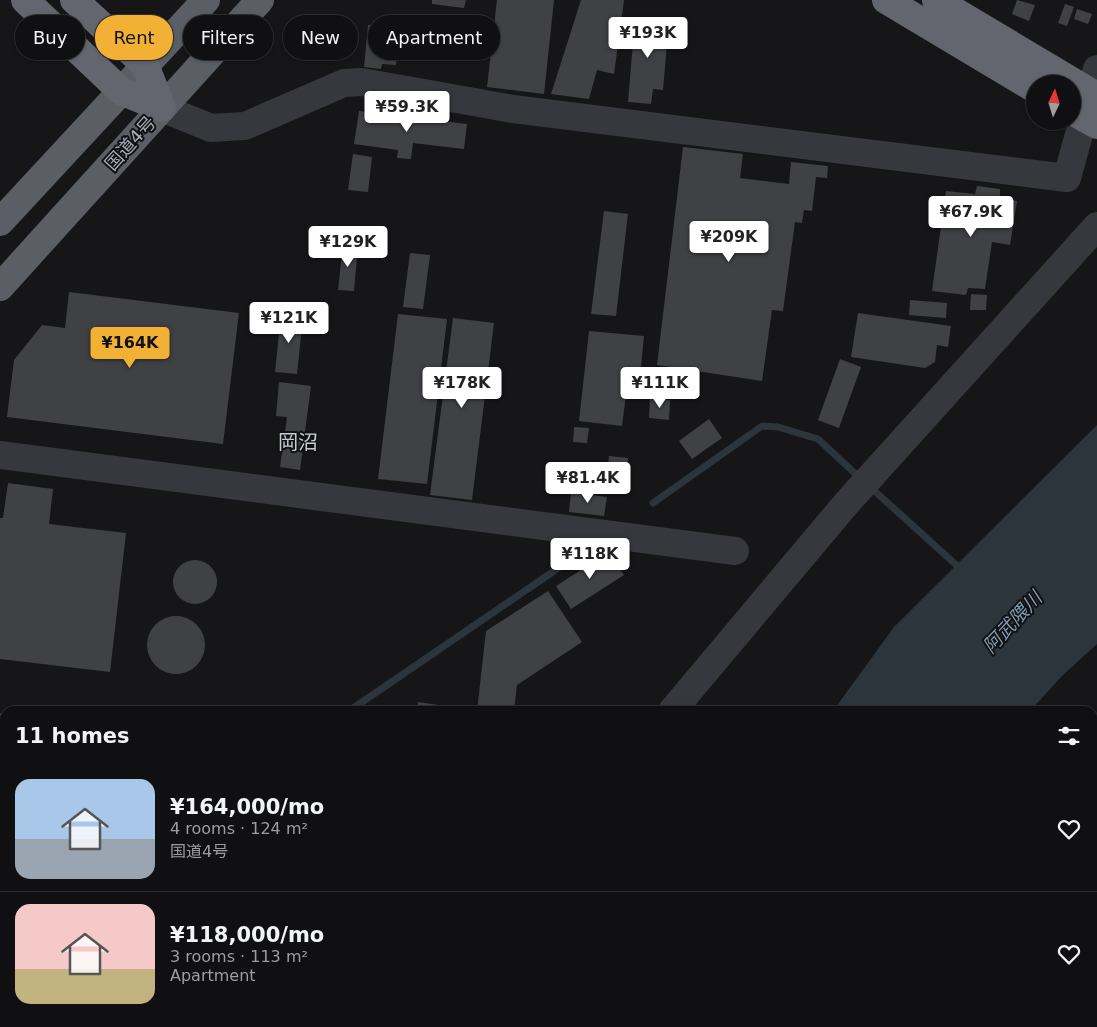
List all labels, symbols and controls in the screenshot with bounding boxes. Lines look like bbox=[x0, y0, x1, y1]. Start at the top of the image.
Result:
chip: Buy bbox=[15, 15, 85, 60]
chip: Rent bbox=[95, 15, 173, 60]
chip: Filters bbox=[183, 15, 273, 60]
chip: New bbox=[283, 15, 358, 60]
chip: Apartment bbox=[368, 15, 500, 60]
pin: ¥193K bbox=[613, 17, 683, 59]
text: ¥193K bbox=[620, 23, 676, 42]
north arrow bbox=[1026, 75, 1081, 130]
map controls bbox=[1026, 75, 1081, 130]
pin: ¥59.3K bbox=[366, 90, 448, 133]
text: ¥59.3K bbox=[375, 97, 439, 116]
street label: 国道4号 bbox=[100, 112, 160, 174]
pin: ¥67.9K bbox=[930, 196, 1012, 238]
text: ¥67.9K bbox=[939, 202, 1003, 221]
pin: ¥209K bbox=[694, 220, 764, 263]
pin: ¥129K bbox=[313, 226, 383, 268]
text: ¥209K bbox=[701, 227, 757, 246]
text: ¥129K bbox=[320, 232, 376, 251]
pin: ¥121K bbox=[254, 302, 324, 344]
text: ¥121K bbox=[261, 308, 317, 327]
pin: ¥164K bbox=[95, 326, 165, 369]
text: ¥164K bbox=[102, 333, 158, 352]
pin: ¥178K bbox=[427, 366, 497, 409]
pin: ¥111K bbox=[625, 366, 695, 409]
text: ¥178K bbox=[434, 373, 490, 392]
text: ¥111K bbox=[632, 373, 688, 392]
district label: 岡沼 bbox=[278, 430, 318, 454]
pin: ¥81.4K bbox=[547, 462, 629, 504]
text: ¥81.4K bbox=[556, 468, 620, 487]
pin: ¥118K bbox=[555, 538, 625, 580]
text: ¥118K bbox=[562, 544, 618, 563]
water label: 阿武隈川 bbox=[978, 585, 1047, 657]
icon: filters bbox=[1055, 722, 1083, 750]
text: 11 homes bbox=[15, 724, 130, 748]
text: ¥164,000/mo bbox=[170, 795, 324, 819]
icon: home bbox=[55, 799, 115, 859]
icon: heart bbox=[1055, 815, 1083, 843]
text: 4 rooms · 124 m² bbox=[170, 819, 308, 838]
text: 国道4号 bbox=[170, 842, 228, 861]
text: ¥118,000/mo bbox=[170, 923, 324, 947]
icon: home bbox=[55, 924, 115, 984]
icon: heart bbox=[1055, 940, 1083, 968]
text: 3 rooms · 113 m² bbox=[170, 947, 308, 966]
text: Apartment bbox=[170, 966, 256, 985]

